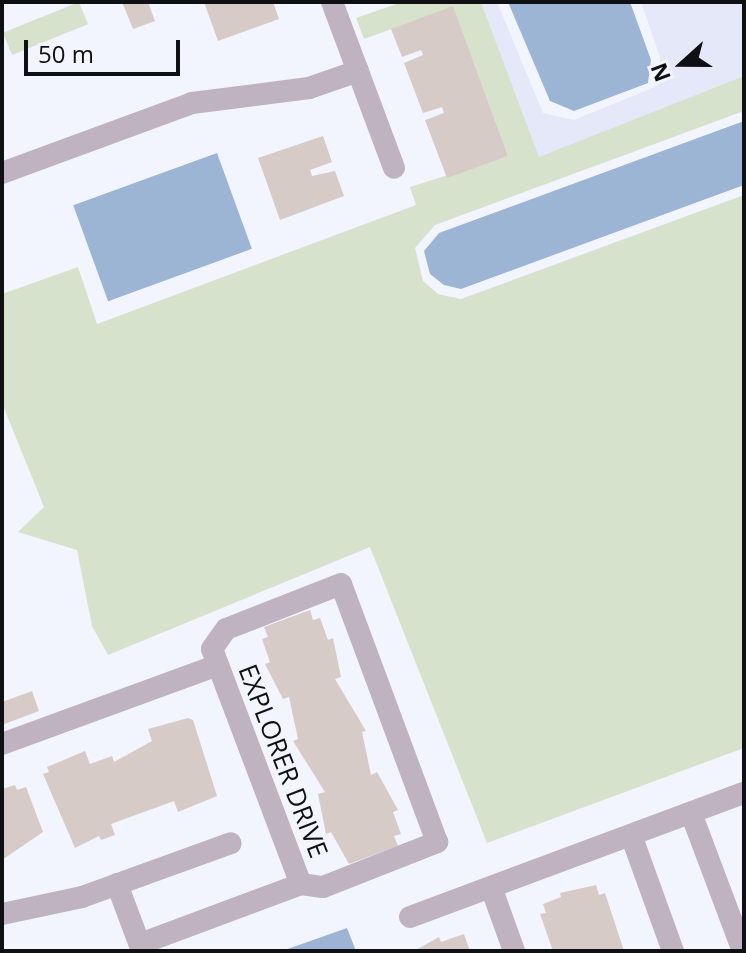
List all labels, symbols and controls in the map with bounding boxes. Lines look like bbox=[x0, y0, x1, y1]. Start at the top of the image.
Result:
scale bar bbox=[28, 24, 184, 74]
north arrow bbox=[642, 24, 722, 104]
text: 50 m bbox=[38, 37, 94, 70]
text: N bbox=[642, 59, 677, 86]
street label: EXPLORER DRIVE bbox=[232, 660, 334, 862]

